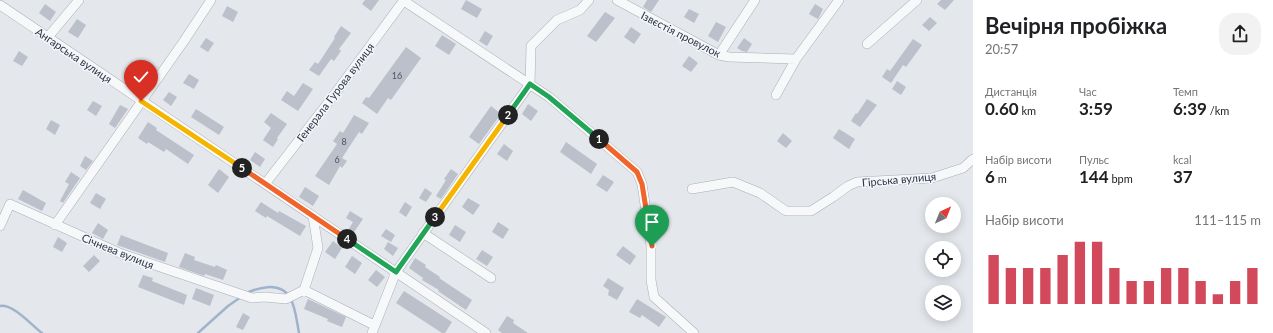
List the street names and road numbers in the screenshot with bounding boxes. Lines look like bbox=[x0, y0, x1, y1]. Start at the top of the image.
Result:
street label: Ізвєстія провулок bbox=[639, 8, 723, 60]
street label: Ангарська вулиця bbox=[33, 25, 115, 85]
street label: Генерала Гурова вулиця bbox=[294, 40, 376, 144]
street label: Гірська вулиця bbox=[861, 169, 937, 189]
street label: Січнева вулиця bbox=[80, 231, 156, 271]

